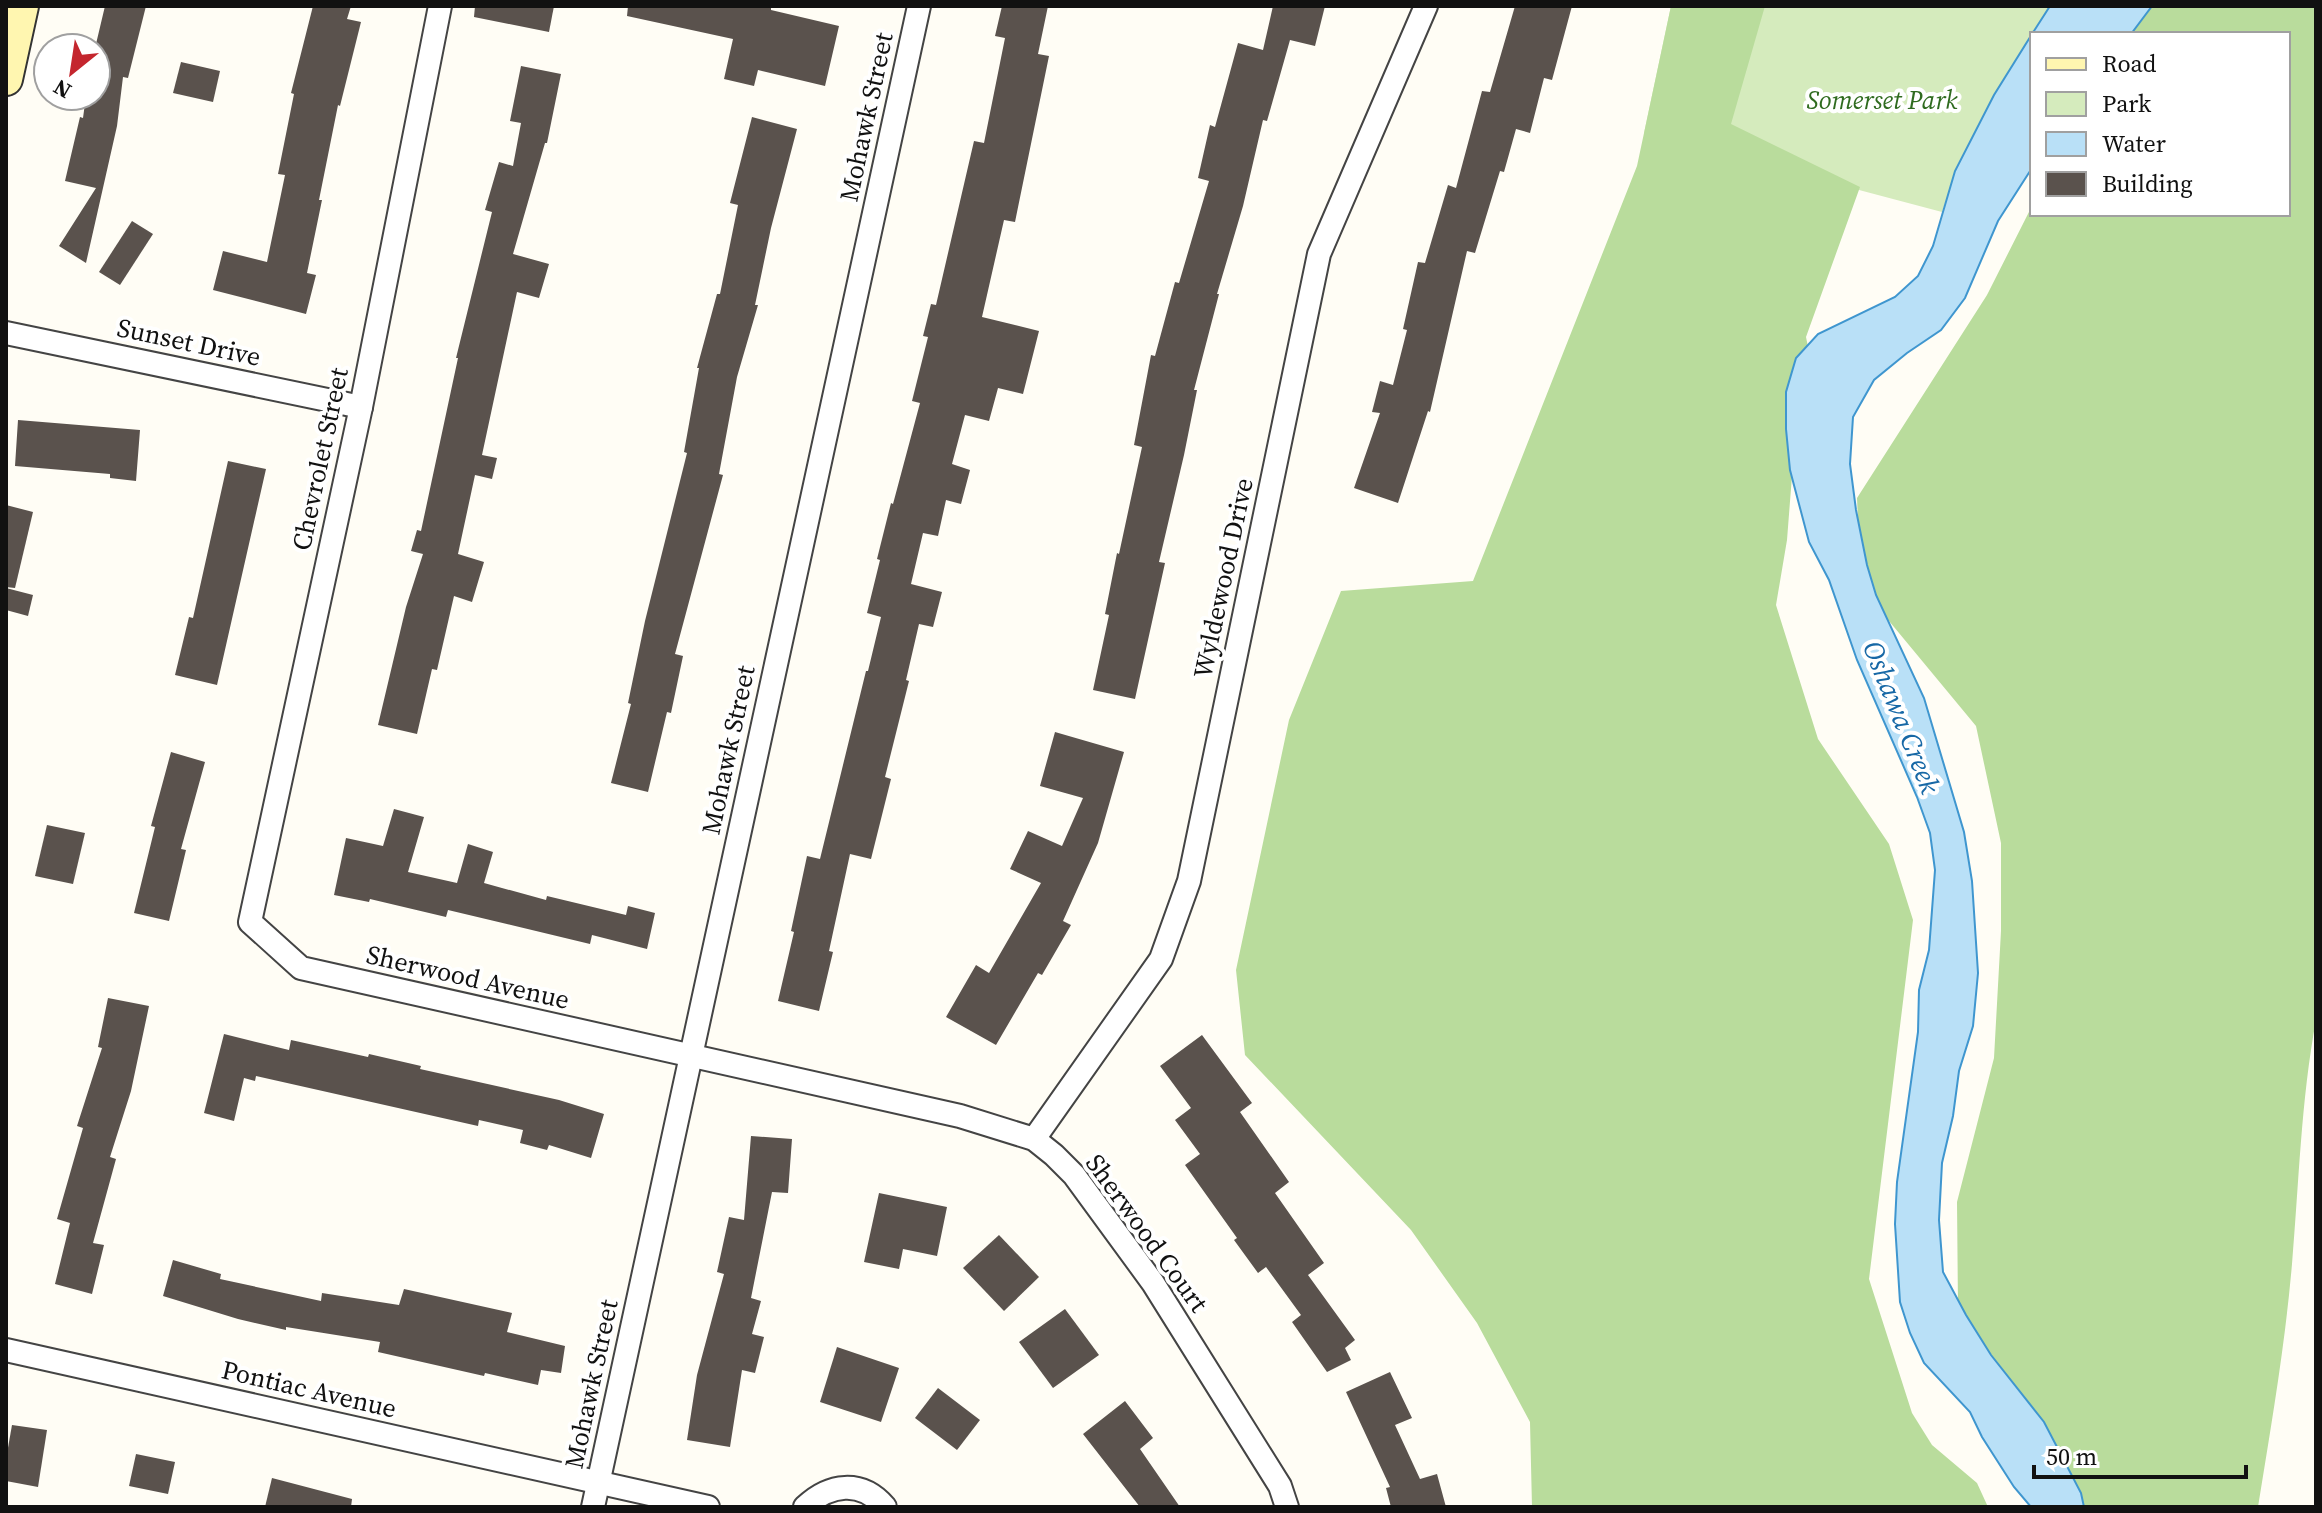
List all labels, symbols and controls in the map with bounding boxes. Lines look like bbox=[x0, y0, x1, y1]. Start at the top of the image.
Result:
street label: Mohawk Street bbox=[830, 29, 902, 205]
north arrow bbox=[32, 32, 112, 112]
legend bbox=[2030, 32, 2290, 216]
text: Road bbox=[2102, 47, 2157, 80]
text: N bbox=[48, 72, 76, 106]
park label: Somerset Park bbox=[1806, 82, 1958, 118]
text: Park bbox=[2102, 87, 2152, 120]
text: Water bbox=[2102, 127, 2166, 160]
text: Building bbox=[2102, 167, 2193, 200]
street label: Sunset Drive bbox=[114, 309, 264, 375]
street label: Chevrolet Street bbox=[283, 364, 357, 554]
street label: Wyldewood Drive bbox=[1184, 475, 1262, 681]
water label: Oshawa Creek bbox=[1854, 635, 1950, 800]
street label: Mohawk Street bbox=[692, 662, 764, 838]
street label: Sherwood Avenue bbox=[363, 936, 573, 1018]
street label: Sherwood Court bbox=[1077, 1147, 1217, 1320]
street label: Mohawk Street bbox=[555, 1296, 627, 1472]
street label: Pontiac Avenue bbox=[218, 1351, 400, 1427]
scale bar bbox=[2034, 1429, 2246, 1479]
text: 50 m bbox=[2046, 1440, 2097, 1473]

